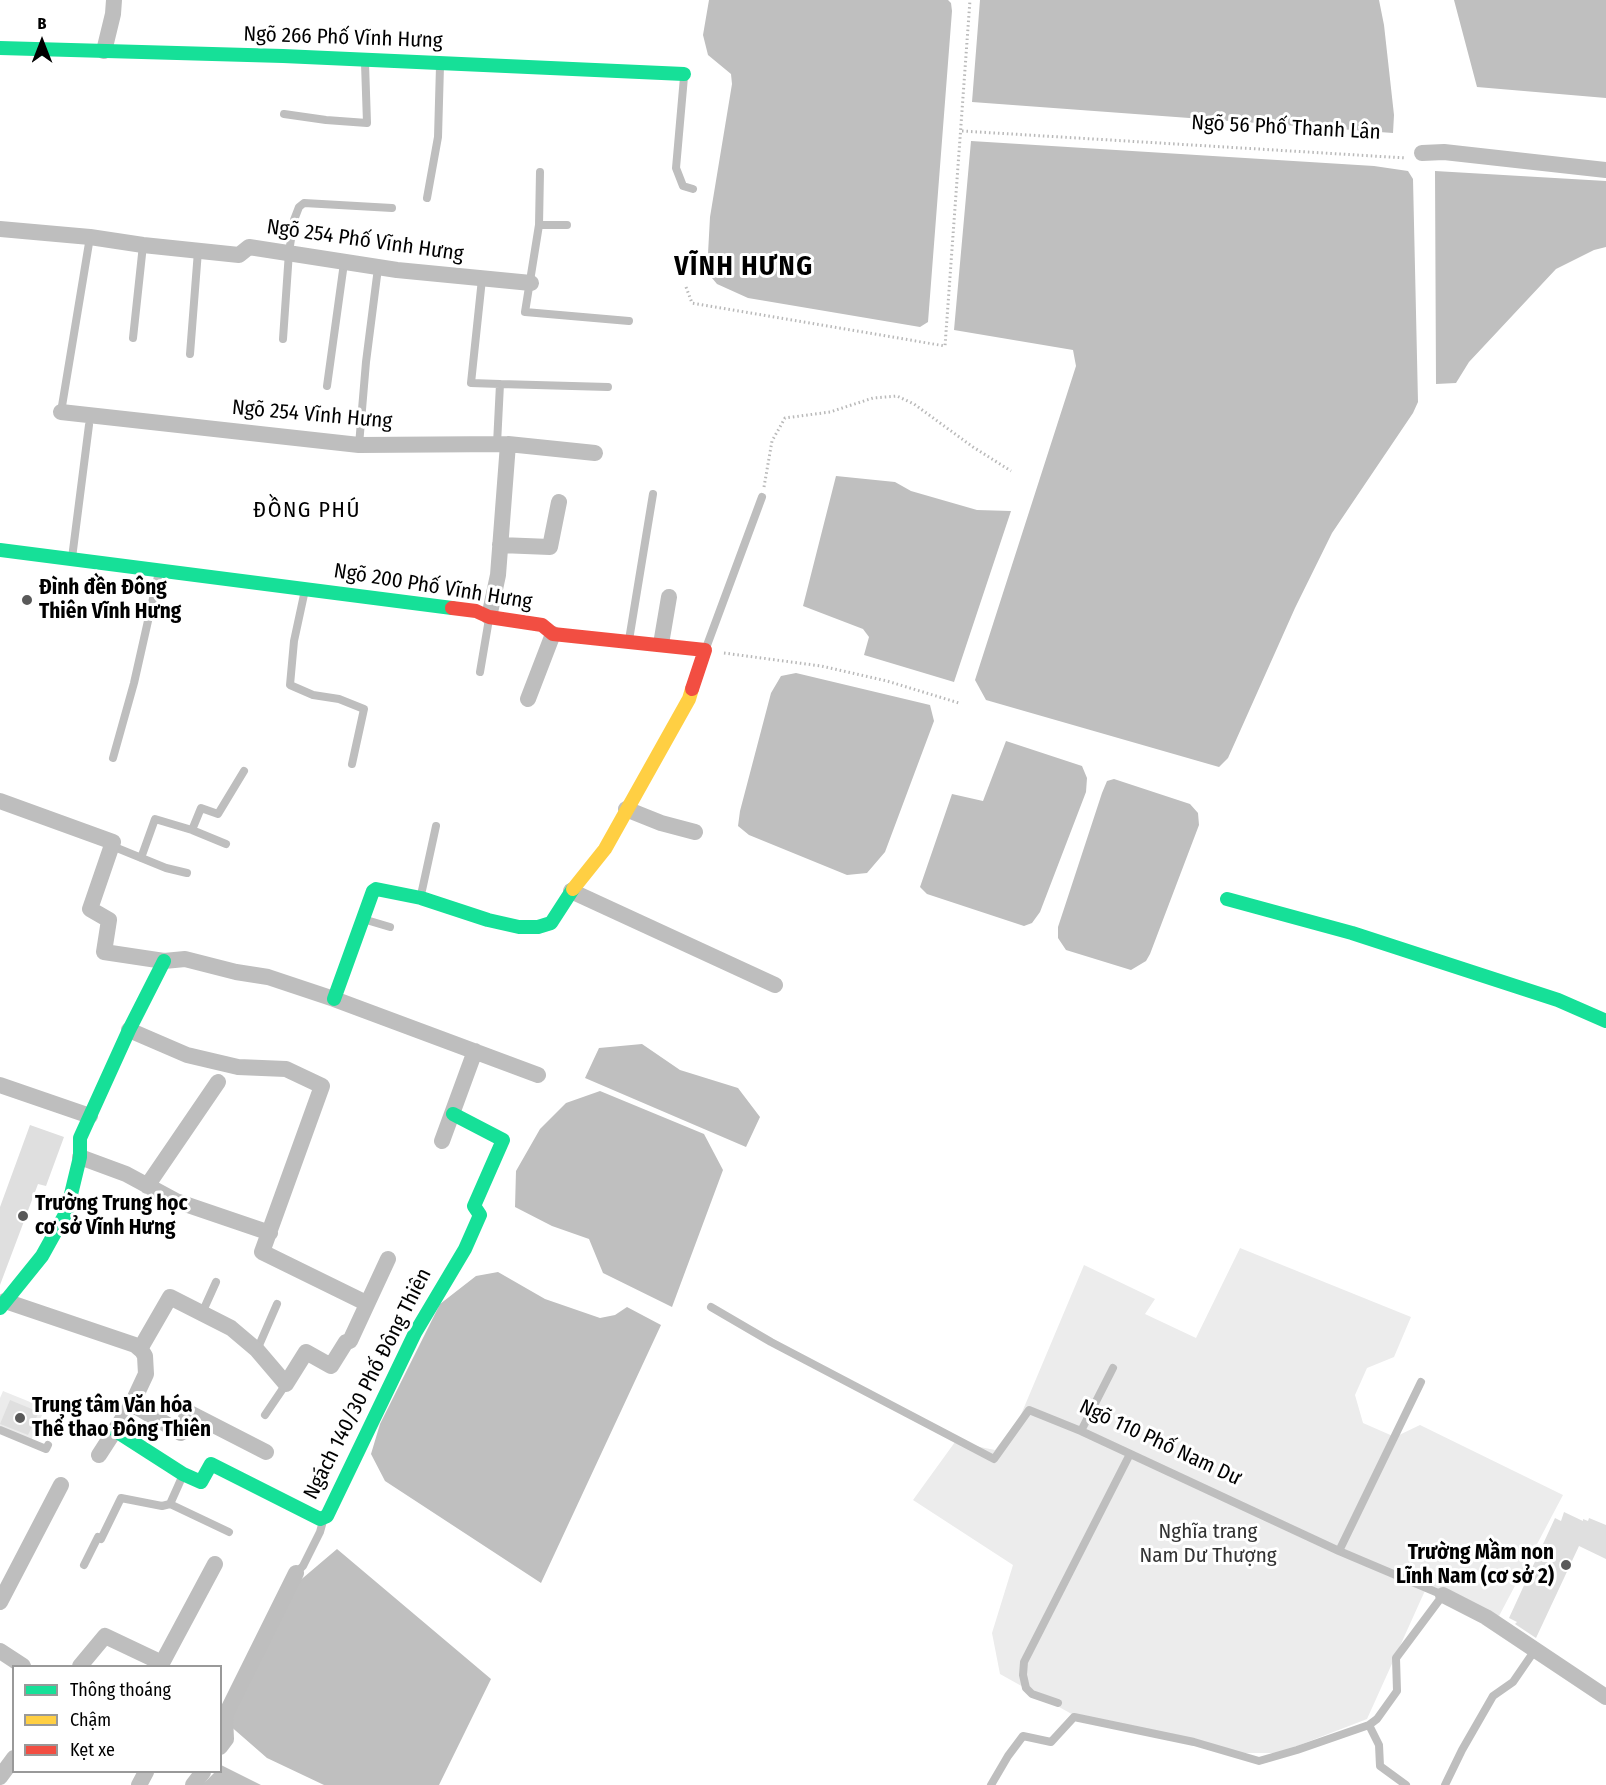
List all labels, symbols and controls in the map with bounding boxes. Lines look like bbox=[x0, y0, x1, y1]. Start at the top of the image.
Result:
north arrow bbox=[12, 12, 72, 72]
text: B bbox=[38, 14, 46, 33]
street label: Ngõ 266 Phố Vĩnh Hưng bbox=[243, 22, 443, 54]
street label: Ngõ 56 Phố Thanh Lân bbox=[1191, 110, 1381, 146]
street label: Ngõ 254 Phố Vĩnh Hưng bbox=[265, 215, 465, 267]
district label: VĨNH HƯNG bbox=[674, 251, 814, 283]
street label: Ngõ 254 Vĩnh Hưng bbox=[231, 395, 393, 435]
district label: ĐỒNG PHÚ bbox=[253, 498, 361, 524]
street label: Ngõ 200 Phố Vĩnh Hưng bbox=[332, 559, 534, 615]
place label: Đình đền Đông Thiên Vĩnh Hưng bbox=[39, 575, 181, 625]
marker: Đình đền Đông Thiên Vĩnh Hưng bbox=[20, 593, 34, 607]
place label: Trường Trung học cơ sở Vĩnh Hưng bbox=[35, 1191, 188, 1241]
marker: Trường Trung học cơ sở Vĩnh Hưng bbox=[16, 1209, 30, 1223]
street label: Ngách 140/30 Phố Đông Thiên bbox=[299, 1264, 437, 1504]
place label: Trung tâm Văn hóa Thể thao Đông Thiên bbox=[32, 1393, 211, 1443]
street label: Ngõ 110 Phố Nam Dư bbox=[1075, 1394, 1245, 1492]
marker: Trung tâm Văn hóa Thể thao Đông Thiên bbox=[13, 1411, 27, 1425]
park label: Nghĩa trang Nam Dư Thượng bbox=[1139, 1519, 1277, 1569]
place label: Trường Mầm non Lĩnh Nam (cơ sở 2) bbox=[1396, 1540, 1554, 1590]
marker: Trường Mầm non Lĩnh Nam (cơ sở 2) bbox=[1559, 1558, 1573, 1572]
legend bbox=[12, 1665, 222, 1773]
text: Thông thoáng bbox=[70, 1679, 171, 1701]
text: Chậm bbox=[70, 1709, 111, 1731]
text: Kẹt xe bbox=[70, 1739, 115, 1761]

